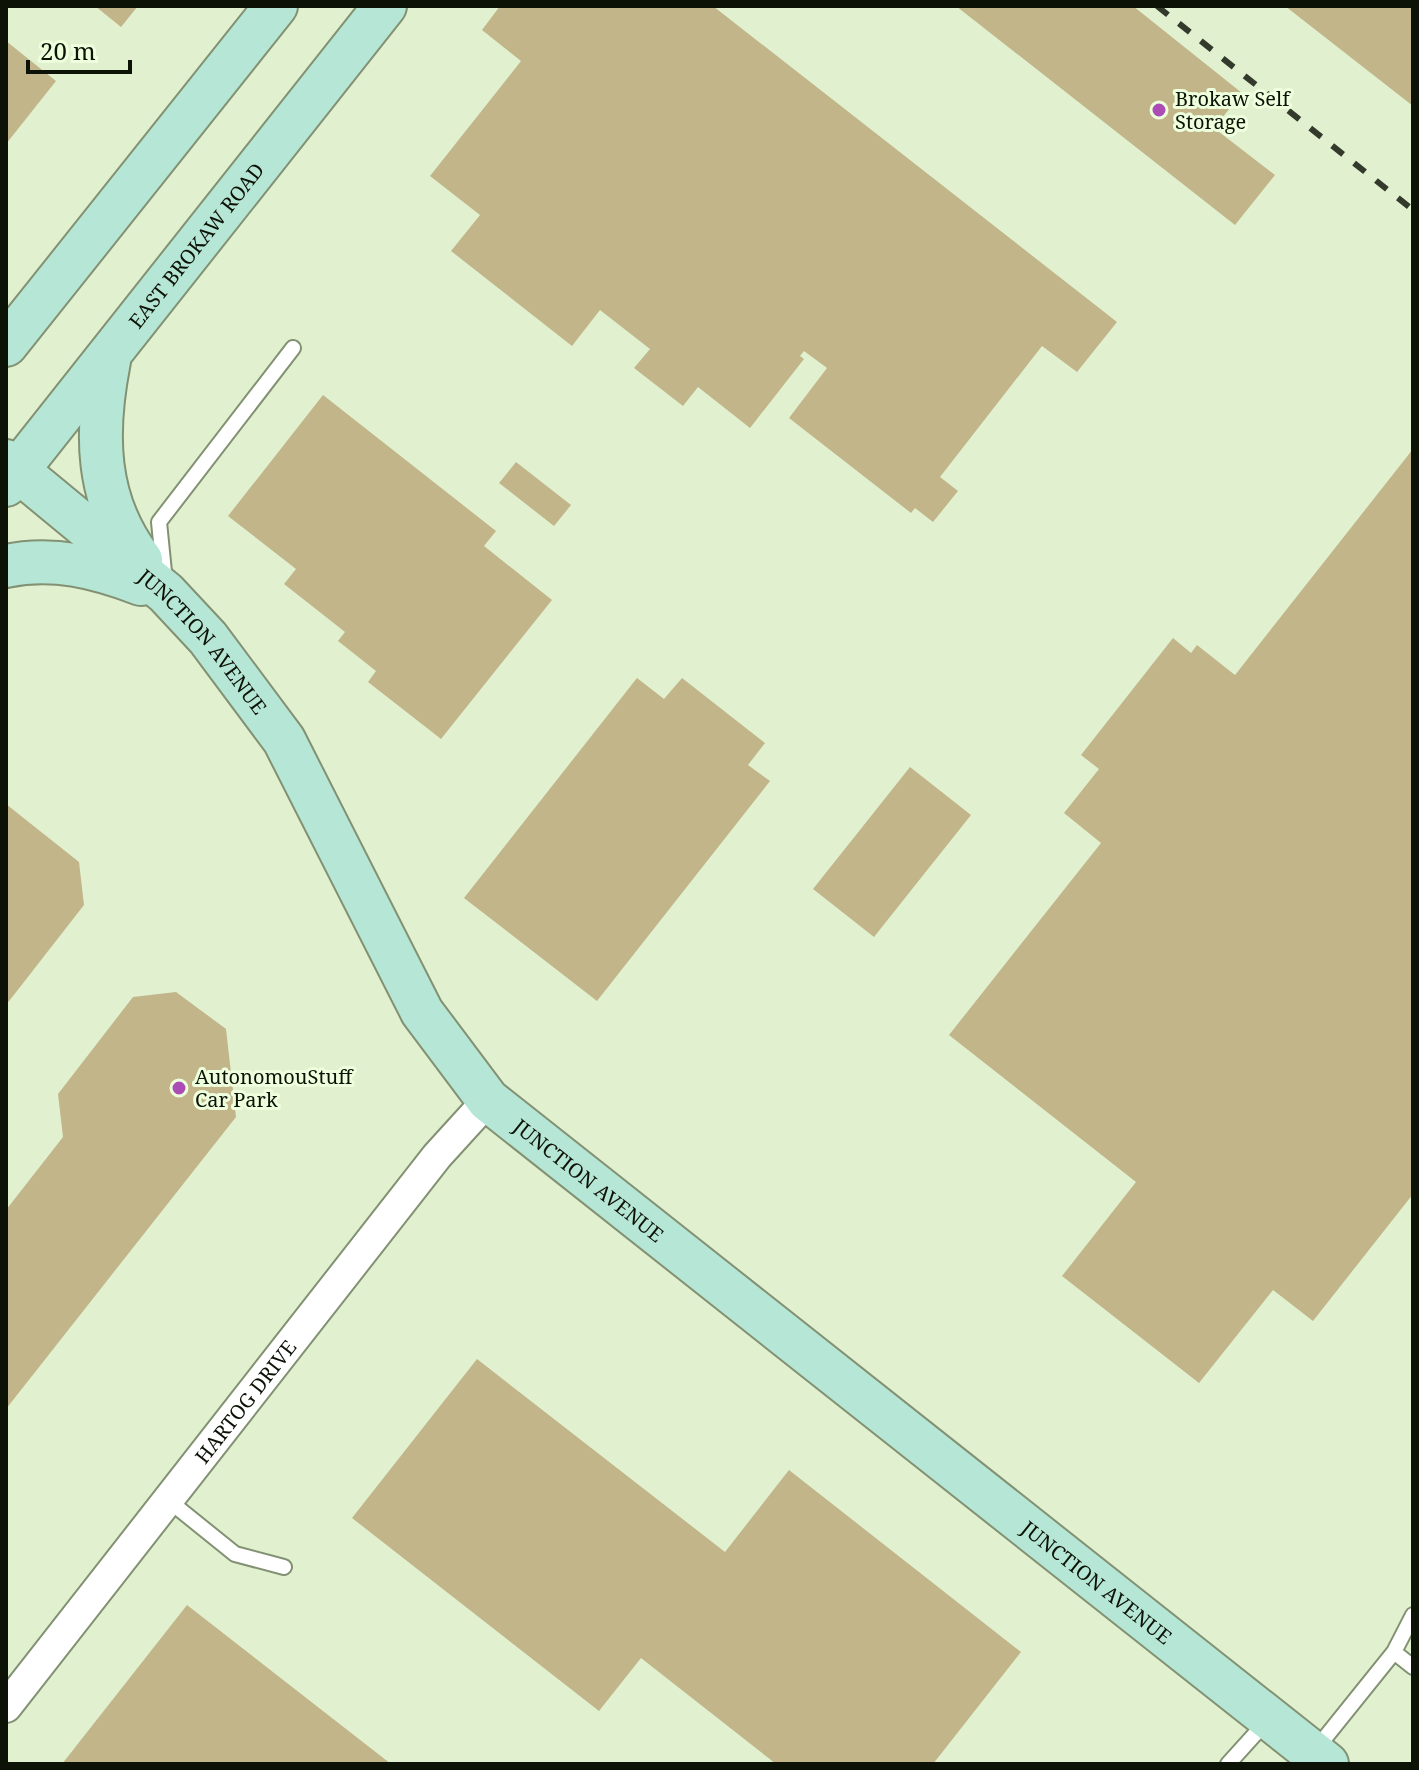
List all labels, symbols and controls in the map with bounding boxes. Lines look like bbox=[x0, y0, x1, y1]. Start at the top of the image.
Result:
scale bar bbox=[28, 24, 130, 74]
text: 20 m bbox=[40, 34, 96, 67]
place label: Brokaw Self Storage bbox=[1175, 85, 1291, 135]
marker: Brokaw Self Storage bbox=[1150, 101, 1168, 119]
street label: EAST BROKAW ROAD bbox=[122, 157, 270, 333]
street label: JUNCTION AVENUE bbox=[132, 562, 273, 719]
place label: AutonomouStuff Car Park bbox=[195, 1063, 354, 1113]
marker: AutonomouStuff Car Park bbox=[170, 1079, 188, 1097]
street label: JUNCTION AVENUE bbox=[508, 1111, 670, 1248]
street label: HARTOG DRIVE bbox=[188, 1334, 302, 1469]
street label: JUNCTION AVENUE bbox=[1016, 1514, 1178, 1650]

